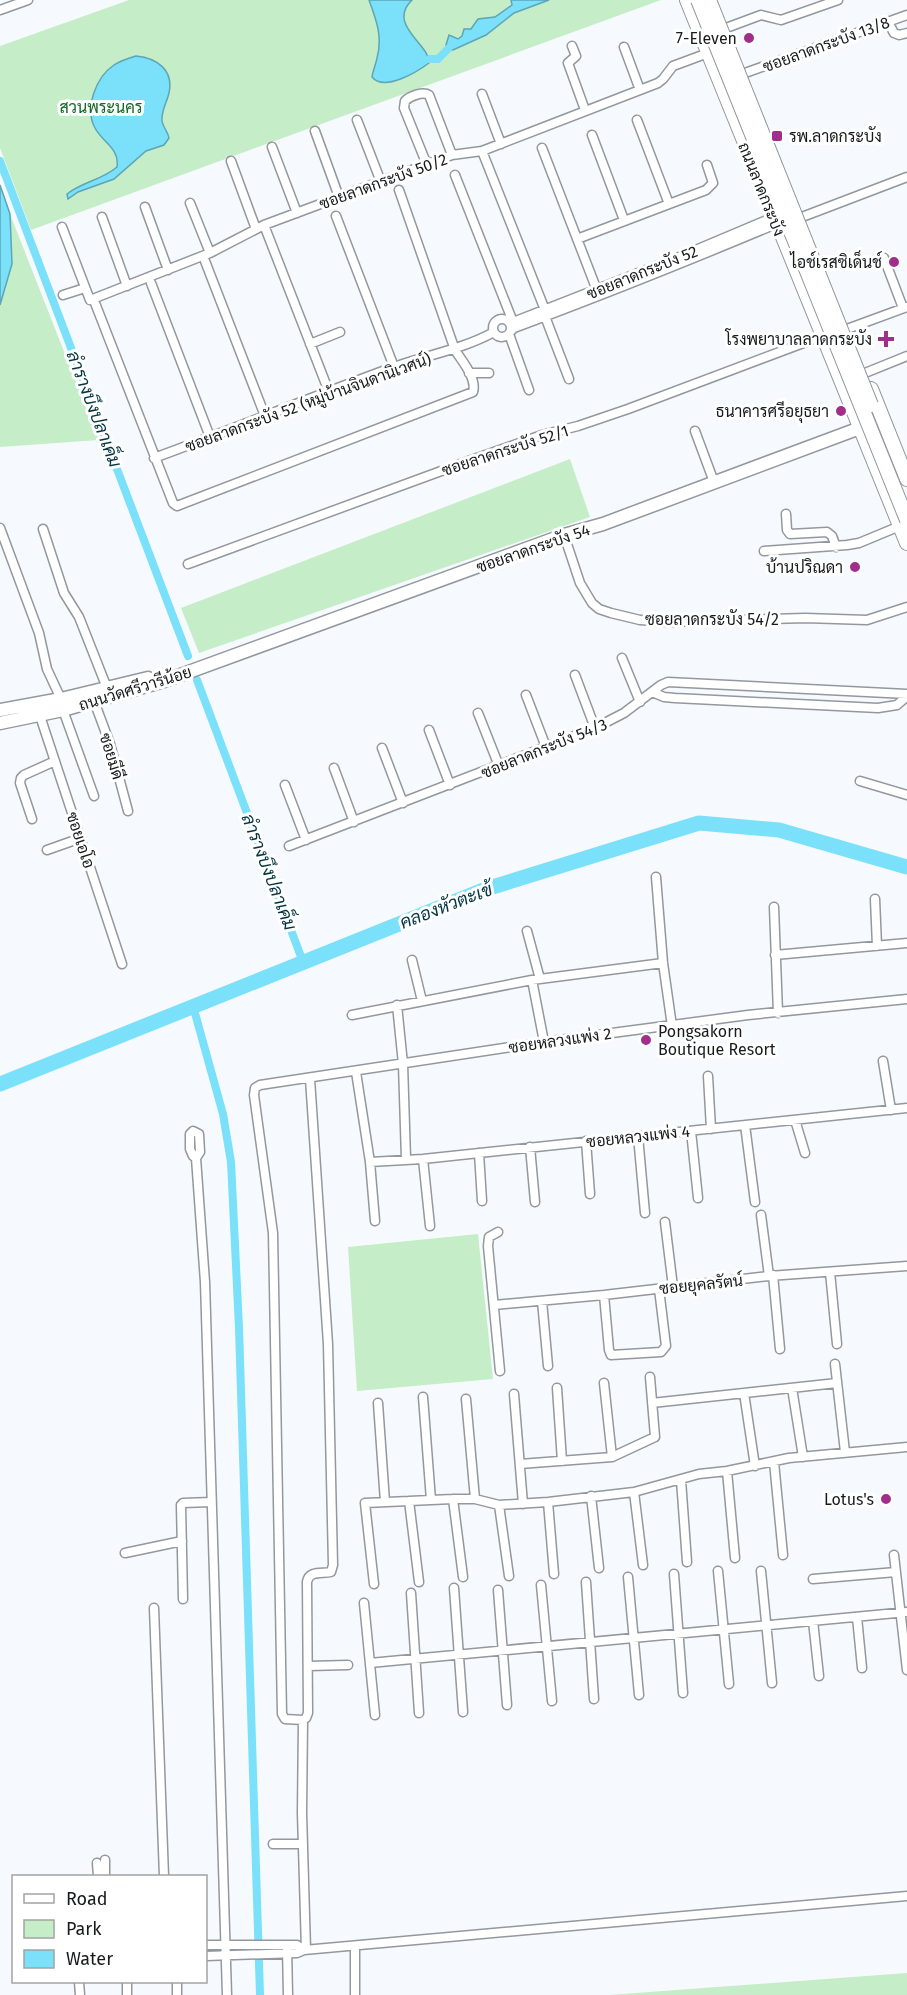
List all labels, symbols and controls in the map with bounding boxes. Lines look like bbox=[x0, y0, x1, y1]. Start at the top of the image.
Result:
street label: ซอยลาดกระบัง 13/8 bbox=[760, 12, 892, 76]
place label: 7-Eleven bbox=[676, 29, 737, 48]
marker: 7-Eleven bbox=[742, 31, 756, 45]
park label: สวนพระนคร bbox=[59, 98, 143, 117]
place label: รพ.ลาดกระบัง bbox=[789, 126, 882, 146]
marker: รพ.ลาดกระบัง bbox=[770, 129, 784, 143]
street label: ถนนลาดกระบัง bbox=[734, 139, 790, 239]
street label: ซอยลาดกระบัง 50/2 bbox=[316, 149, 450, 213]
street label: ซอยลาดกระบัง 52 bbox=[584, 241, 701, 303]
place label: ไอช์เรสซิเด็นช์ bbox=[789, 249, 882, 272]
marker: ไอช์เรสซิเด็นช์ bbox=[887, 255, 901, 269]
place label: โรงพยาบาลลาดกระบัง bbox=[725, 328, 872, 349]
marker: โรงพยาบาลลาดกระบัง bbox=[877, 330, 895, 348]
street label: ซอยลาดกระบัง 52 (หมู่บ้านจินดานิเวศน์) bbox=[182, 346, 434, 458]
water label: ลำรางบึงปลาเค็ม bbox=[62, 347, 129, 470]
place label: ธนาคารศรีอยุธยา bbox=[716, 400, 829, 423]
marker: ธนาคารศรีอยุธยา bbox=[834, 404, 848, 418]
street label: ซอยลาดกระบัง 52/1 bbox=[439, 420, 571, 480]
street label: ซอยลาดกระบัง 54 bbox=[474, 519, 593, 577]
place label: บ้านปริณดา bbox=[766, 557, 843, 577]
marker: บ้านปริณดา bbox=[848, 560, 862, 574]
street label: ซอยลาดกระบัง 54/2 bbox=[645, 609, 779, 629]
street label: ถนนวัดศรีวารีน้อย bbox=[76, 660, 194, 715]
street label: ซอยลาดกระบัง 54/3 bbox=[478, 714, 610, 782]
street label: ซอยมีดี bbox=[95, 730, 129, 782]
street label: ซอยเอโอ bbox=[62, 809, 100, 871]
water label: ลำรางบึงปลาเค็ม bbox=[237, 810, 304, 933]
water label: คลองหัวตะเข้ bbox=[396, 876, 498, 934]
place label: Pongsakorn Boutique Resort bbox=[658, 1022, 776, 1059]
street label: ซอยหลวงแพ่ง 2 bbox=[507, 1023, 613, 1057]
marker: Pongsakorn Boutique Resort bbox=[639, 1033, 653, 1047]
street label: ซอยหลวงแพ่ง 4 bbox=[585, 1121, 691, 1151]
street label: ซอยยุคลรัตน์ bbox=[658, 1268, 744, 1300]
place label: Lotus's bbox=[824, 1490, 874, 1509]
marker: Lotus's bbox=[879, 1492, 893, 1506]
legend bbox=[12, 1875, 207, 1983]
text: Road bbox=[66, 1888, 108, 1910]
text: Park bbox=[66, 1918, 102, 1940]
text: Water bbox=[66, 1948, 113, 1970]

